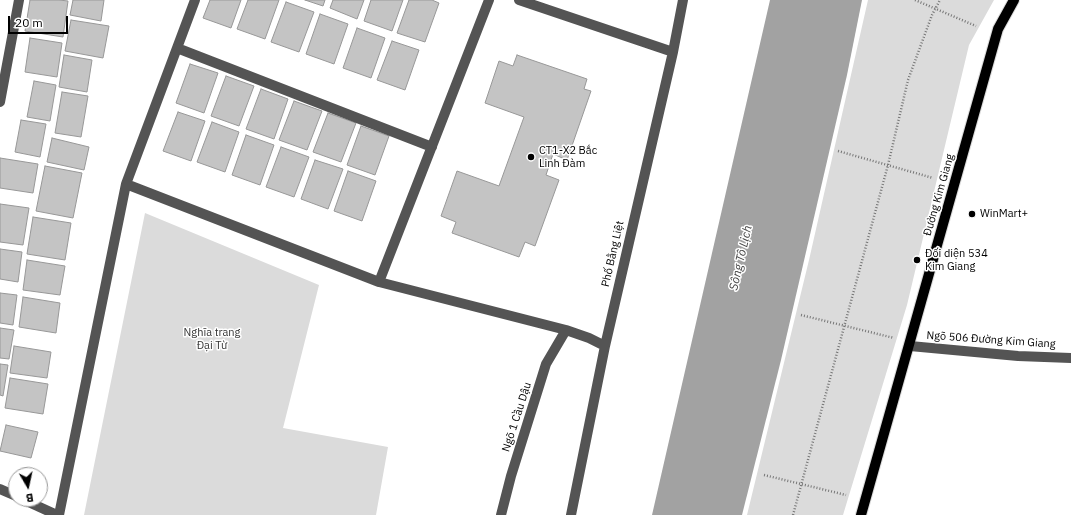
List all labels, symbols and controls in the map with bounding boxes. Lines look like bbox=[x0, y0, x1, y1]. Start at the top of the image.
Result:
scale bar bbox=[10, 8, 70, 34]
text: 20 m bbox=[15, 15, 43, 30]
place label: CT1-X2 Bắc Linh Đàm bbox=[539, 144, 597, 170]
marker: CT1-X2 Bắc Linh Đàm bbox=[526, 152, 536, 162]
street label: Đường Kim Giang bbox=[921, 152, 957, 238]
place label: WinMart+ bbox=[980, 207, 1028, 221]
marker: WinMart+ bbox=[967, 209, 977, 219]
street label: Phố Bằng Liệt bbox=[599, 220, 627, 288]
water label: Sông Tô Lịch bbox=[727, 224, 755, 292]
place label: Đối diện 534 Kim Giang bbox=[925, 247, 988, 273]
marker: Đối diện 534 Kim Giang bbox=[912, 255, 922, 265]
park label: Nghĩa trang Đại Từ bbox=[184, 326, 240, 352]
street label: Ngõ 506 Đường Kim Giang bbox=[926, 329, 1056, 351]
street label: Ngõ 1 Cầu Dậu bbox=[500, 380, 534, 454]
north arrow bbox=[8, 467, 48, 507]
text: B bbox=[25, 490, 34, 505]

